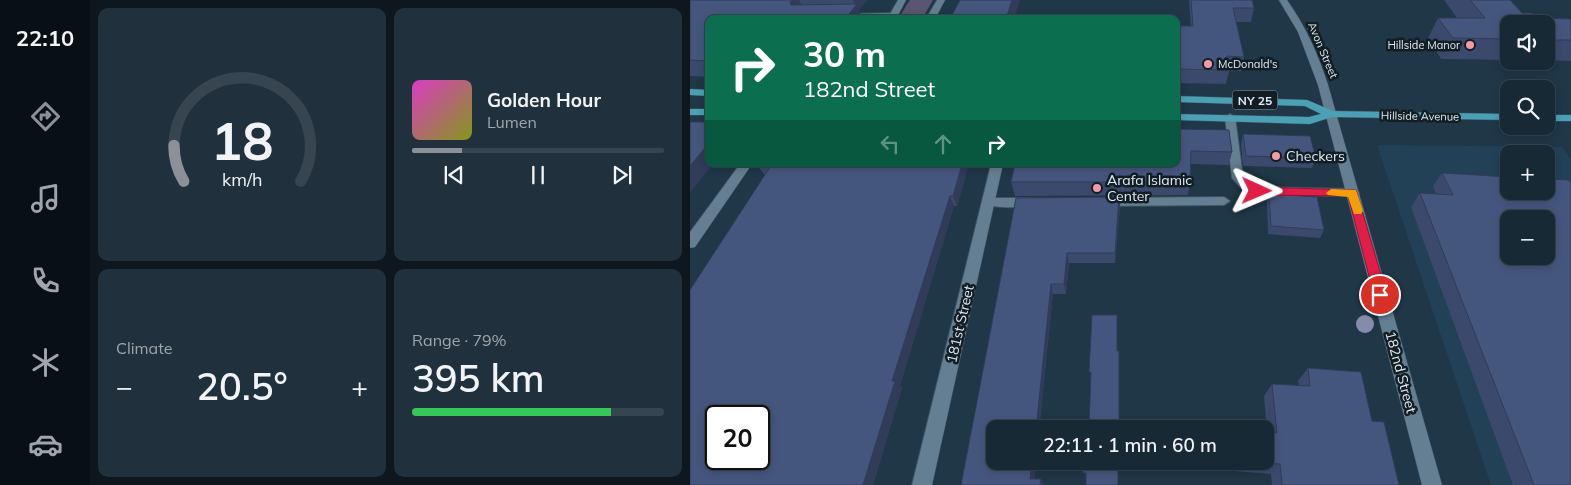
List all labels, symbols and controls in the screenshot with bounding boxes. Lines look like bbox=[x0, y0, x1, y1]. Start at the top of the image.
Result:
map controls bbox=[1500, 15, 1555, 265]
button: sound bbox=[1500, 15, 1555, 70]
street label: Avon Street bbox=[1305, 20, 1341, 80]
text: 22:10 bbox=[16, 24, 74, 52]
text: 30 m bbox=[803, 32, 886, 76]
icon: right bbox=[720, 35, 785, 100]
place label: Hillside Manor bbox=[1387, 38, 1460, 52]
marker: Hillside Manor bbox=[1464, 39, 1476, 51]
place label: McDonald's bbox=[1218, 57, 1278, 71]
marker: McDonald's bbox=[1202, 58, 1214, 70]
text: 182nd Street bbox=[803, 75, 935, 103]
button: search bbox=[1500, 80, 1555, 135]
text: Golden Hour bbox=[487, 88, 601, 112]
road number: NY 25 bbox=[1232, 90, 1278, 110]
icon: directions bbox=[28, 99, 63, 134]
text: 18 bbox=[211, 108, 273, 173]
street label: Hillside Avenue bbox=[1381, 108, 1459, 124]
text: Lumen bbox=[487, 112, 537, 132]
icon: left bbox=[876, 130, 904, 158]
icon: ahead bbox=[929, 130, 957, 158]
icon: right bbox=[982, 130, 1010, 158]
button: + bbox=[1500, 145, 1555, 200]
place label: Checkers bbox=[1286, 147, 1345, 165]
marker: Checkers bbox=[1270, 150, 1282, 162]
icon: previous bbox=[440, 161, 468, 189]
icon: pause bbox=[524, 161, 552, 189]
icon: next bbox=[608, 161, 636, 189]
position arrow bbox=[1230, 164, 1282, 216]
text: km/h bbox=[222, 168, 262, 190]
place label: Arafa Islamic Center bbox=[1107, 171, 1192, 205]
icon: music bbox=[28, 181, 63, 216]
marker: Arafa Islamic Center bbox=[1091, 182, 1103, 194]
button: − bbox=[1500, 210, 1555, 265]
icon: phone bbox=[28, 263, 63, 298]
pin bbox=[1359, 274, 1401, 316]
icon: arrive bbox=[1366, 281, 1394, 309]
street label: 181st Street bbox=[942, 283, 978, 365]
street label: 182nd Street bbox=[1381, 329, 1421, 415]
text: Range · 79% bbox=[412, 330, 507, 350]
text: Climate bbox=[116, 338, 172, 358]
icon: climate bbox=[28, 345, 63, 380]
text: 395 km bbox=[412, 354, 545, 402]
text: 20.5° bbox=[196, 362, 288, 410]
text: − bbox=[116, 369, 133, 404]
text: + bbox=[351, 369, 368, 404]
speed limit sign: 20 bbox=[705, 405, 770, 470]
icon: car bbox=[28, 427, 63, 462]
text: 22:11 · 1 min · 60 m bbox=[1043, 433, 1217, 457]

